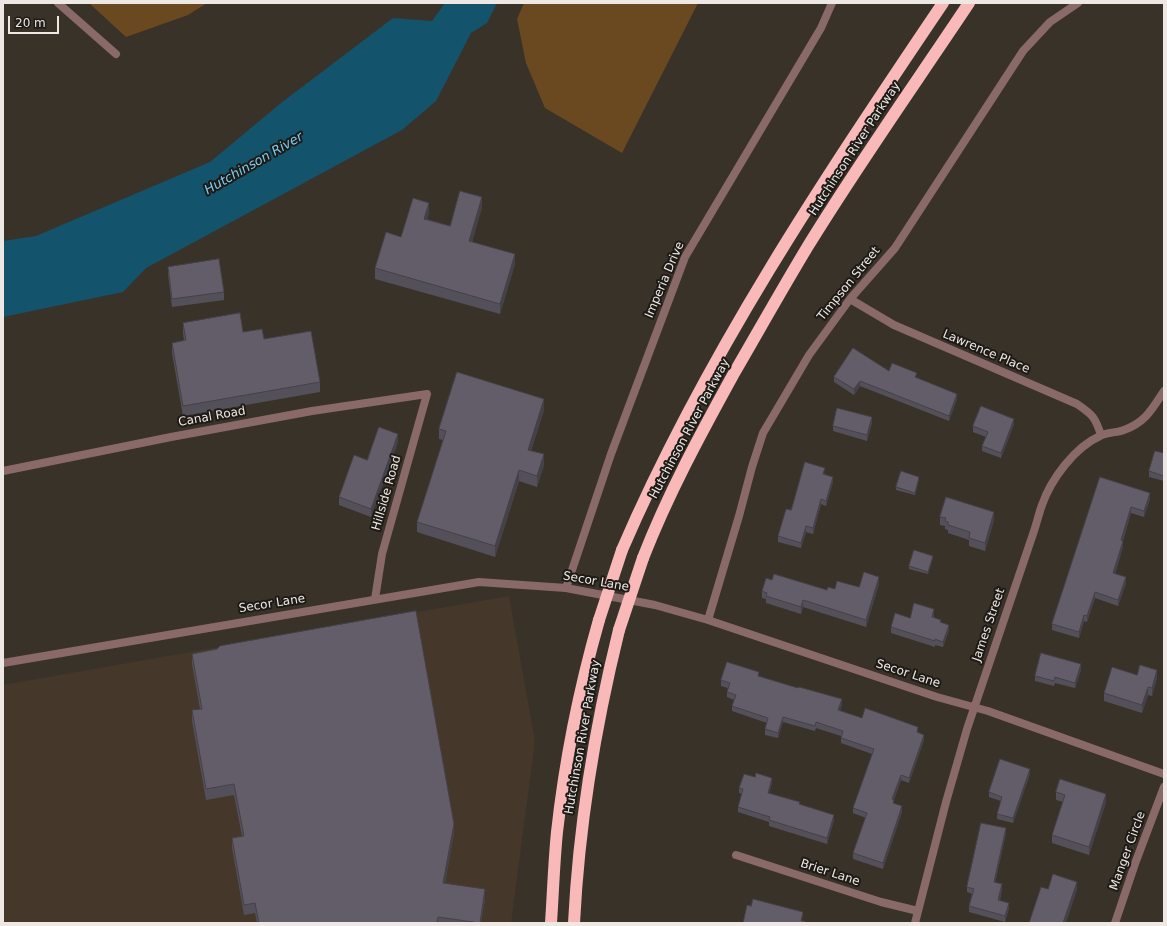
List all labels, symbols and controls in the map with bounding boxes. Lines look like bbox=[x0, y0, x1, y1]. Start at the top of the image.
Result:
scale bar bbox=[10, 8, 61, 34]
text: 20 m bbox=[15, 16, 46, 30]
street label: Hutchinson River Parkway bbox=[806, 79, 904, 219]
water label: Hutchinson River bbox=[202, 129, 306, 199]
street label: Imperia Drive bbox=[642, 240, 688, 320]
street label: Timpson Street bbox=[815, 244, 883, 324]
street label: Lawrence Place bbox=[940, 327, 1032, 377]
street label: Hutchinson River Parkway bbox=[647, 356, 733, 502]
street label: Canal Road bbox=[177, 404, 247, 430]
street label: Hillside Road bbox=[369, 454, 405, 532]
street label: Secor Lane bbox=[562, 569, 630, 595]
street label: James Street bbox=[970, 586, 1008, 664]
street label: Secor Lane bbox=[238, 592, 306, 616]
street label: Secor Lane bbox=[874, 657, 942, 691]
street label: Hutchinson River Parkway bbox=[562, 659, 604, 815]
street label: Manger Circle bbox=[1107, 810, 1149, 892]
street label: Brier Lane bbox=[798, 857, 862, 889]

